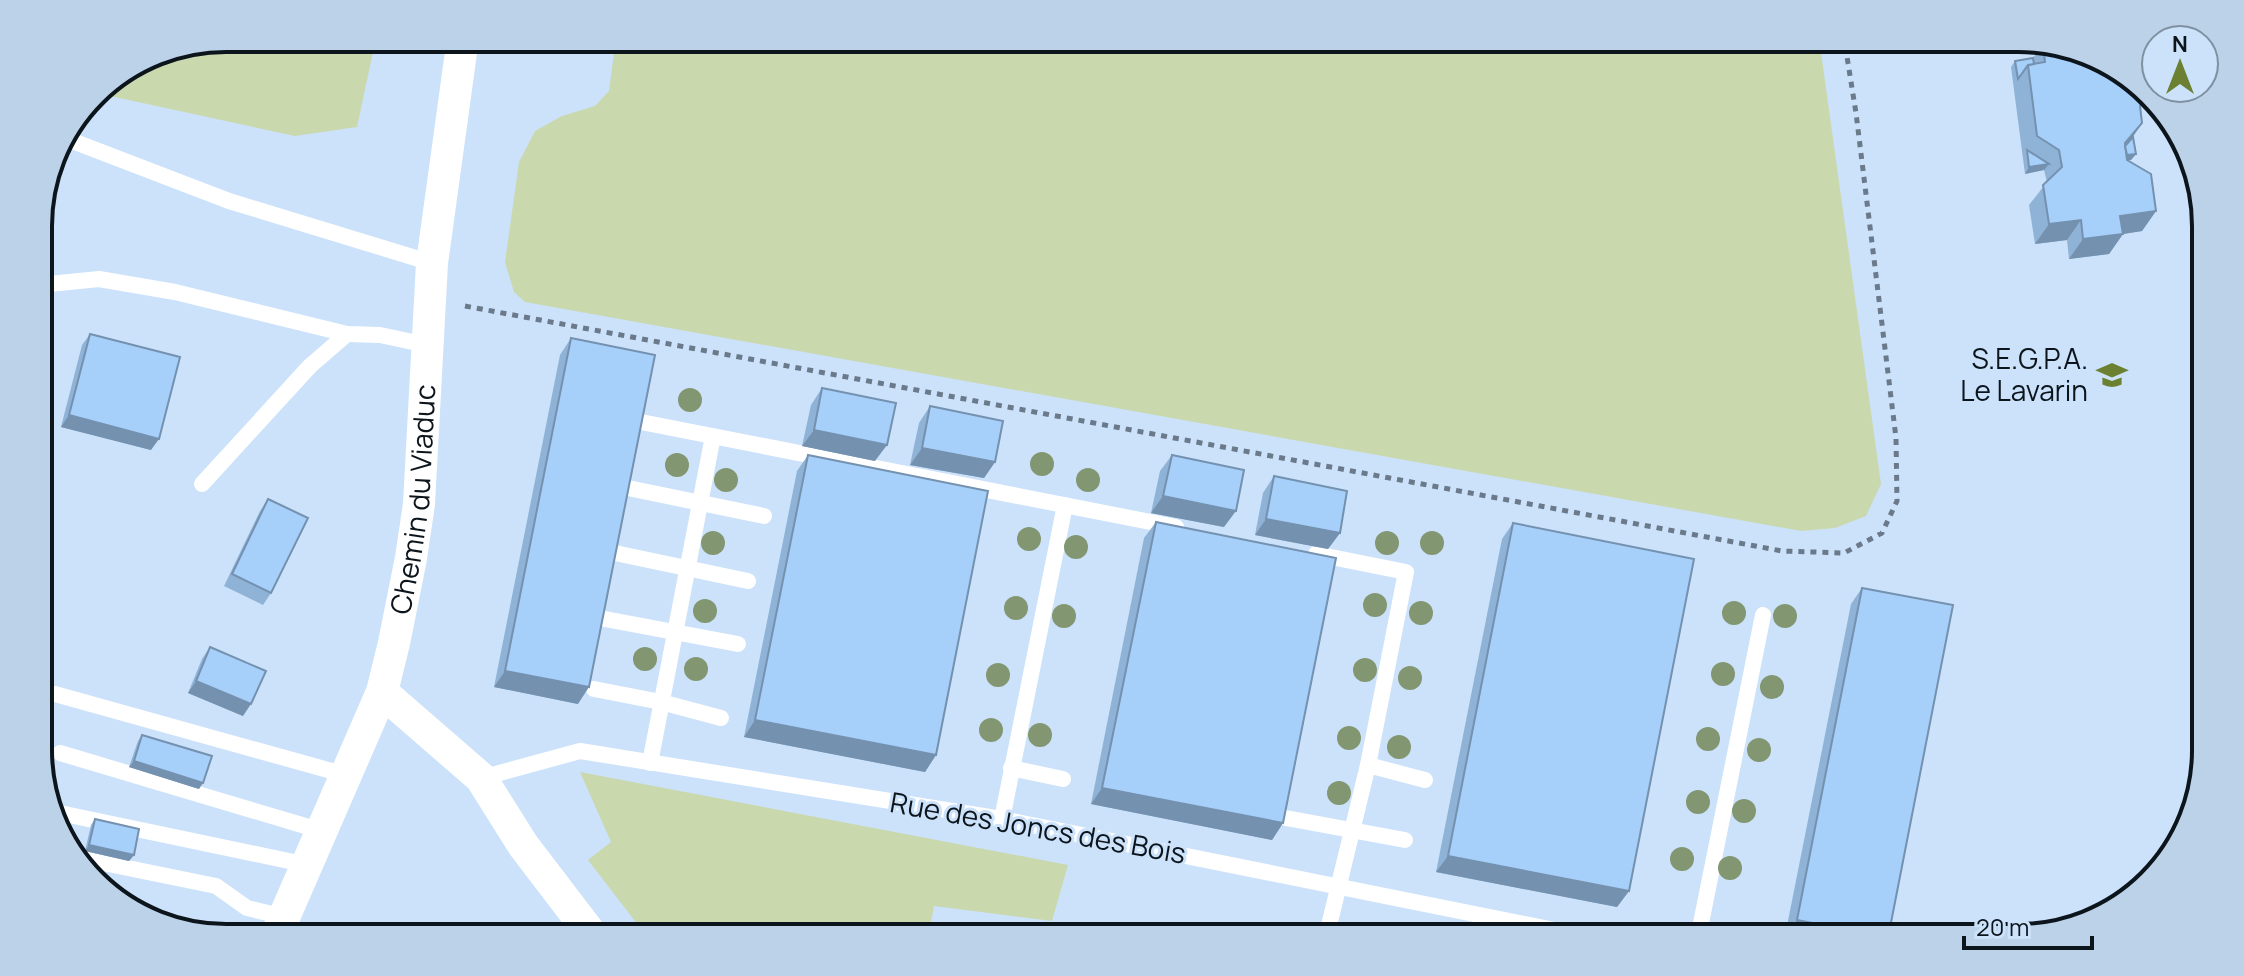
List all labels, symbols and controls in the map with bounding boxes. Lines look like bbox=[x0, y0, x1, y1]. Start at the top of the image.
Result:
north arrow bbox=[2140, 24, 2220, 104]
text: N bbox=[2172, 29, 2188, 59]
place label: S.E.G.P.A. Le Lavarin bbox=[1960, 339, 2088, 409]
school or university icon: S.E.G.P.A. Le Lavarin bbox=[2095, 358, 2129, 392]
street label: Chemin du Viaduc bbox=[380, 383, 443, 617]
street label: Rue des Joncs des Bois bbox=[887, 782, 1189, 872]
scale bar bbox=[1964, 900, 2092, 950]
text: 20 m bbox=[1976, 910, 2029, 943]

